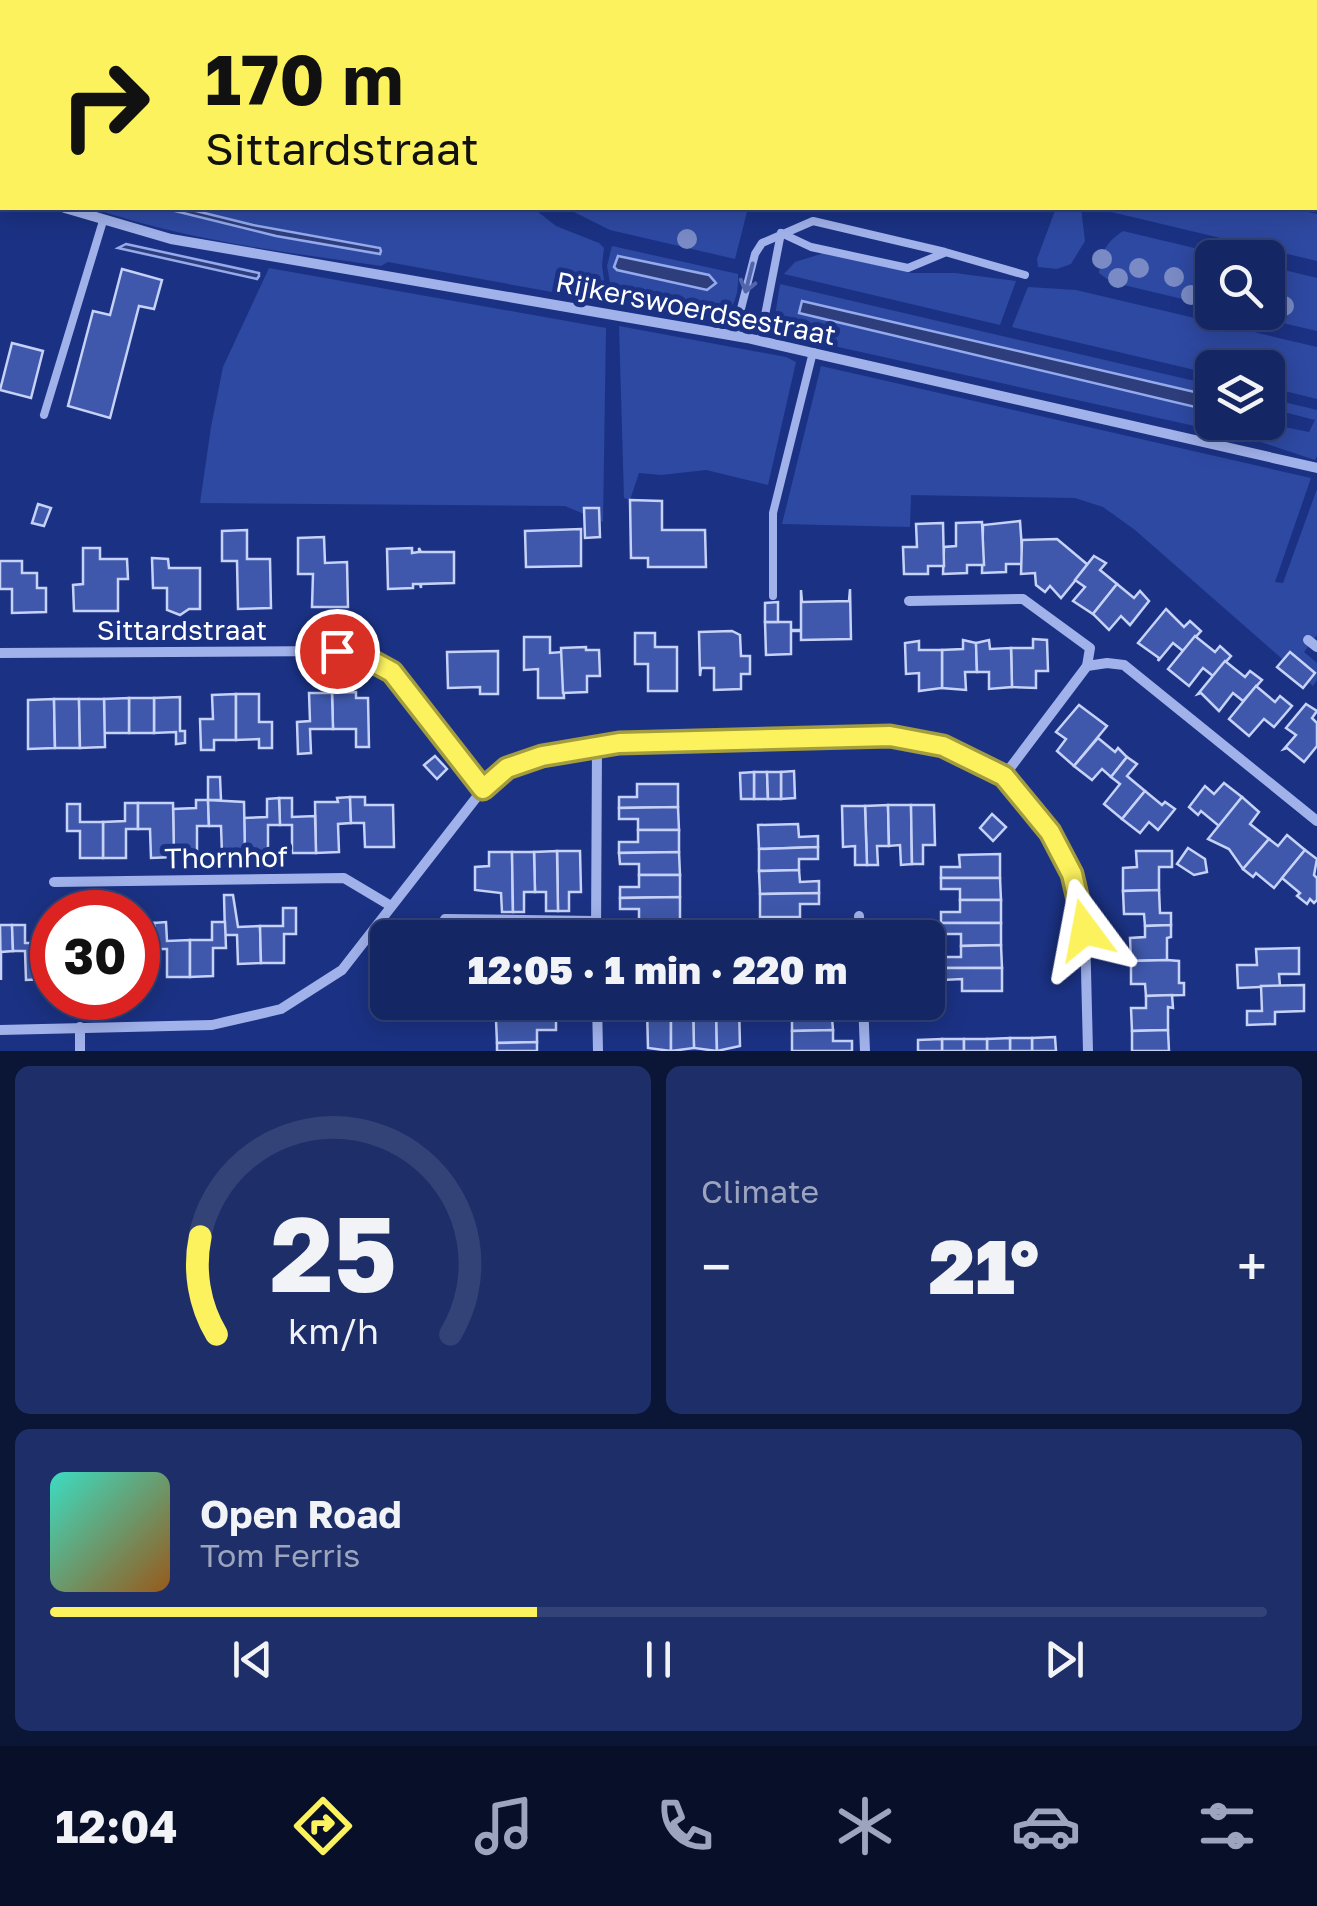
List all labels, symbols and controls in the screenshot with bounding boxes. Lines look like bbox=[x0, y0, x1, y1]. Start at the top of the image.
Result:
text: 170 m bbox=[205, 36, 403, 120]
icon: right bbox=[40, 40, 170, 170]
text: Sittardstraat bbox=[205, 121, 479, 175]
map controls bbox=[1195, 240, 1285, 440]
button: search bbox=[1195, 240, 1285, 330]
one-way arrow bbox=[738, 262, 757, 293]
street label: Rijkerswoerdsestraat bbox=[553, 265, 839, 351]
button: layers bbox=[1195, 350, 1285, 440]
pin bbox=[295, 609, 380, 694]
street label: Sittardstraat bbox=[97, 613, 267, 646]
icon: arrive bbox=[310, 624, 365, 679]
street label: Thornhof bbox=[164, 839, 288, 875]
position arrow bbox=[1033, 878, 1137, 982]
speed limit sign: 30 bbox=[30, 890, 160, 1020]
text: 12:05 · 1 min · 220 m bbox=[468, 947, 847, 992]
text: Climate bbox=[701, 1172, 819, 1210]
text: 25 bbox=[270, 1190, 396, 1315]
text: 21° bbox=[929, 1220, 1039, 1311]
text: − bbox=[701, 1233, 731, 1299]
text: + bbox=[1237, 1233, 1267, 1299]
text: km/h bbox=[288, 1309, 378, 1352]
text: Open Road bbox=[200, 1491, 402, 1536]
text: Tom Ferris bbox=[200, 1536, 360, 1574]
icon: previous bbox=[225, 1632, 280, 1687]
icon: pause bbox=[631, 1632, 686, 1687]
icon: next bbox=[1037, 1632, 1092, 1687]
icon: directions bbox=[288, 1791, 358, 1861]
icon: music bbox=[469, 1791, 539, 1861]
icon: phone bbox=[650, 1791, 720, 1861]
icon: climate bbox=[830, 1791, 900, 1861]
icon: car bbox=[1011, 1791, 1081, 1861]
icon: filters bbox=[1192, 1791, 1262, 1861]
text: 12:04 bbox=[55, 1799, 178, 1853]

